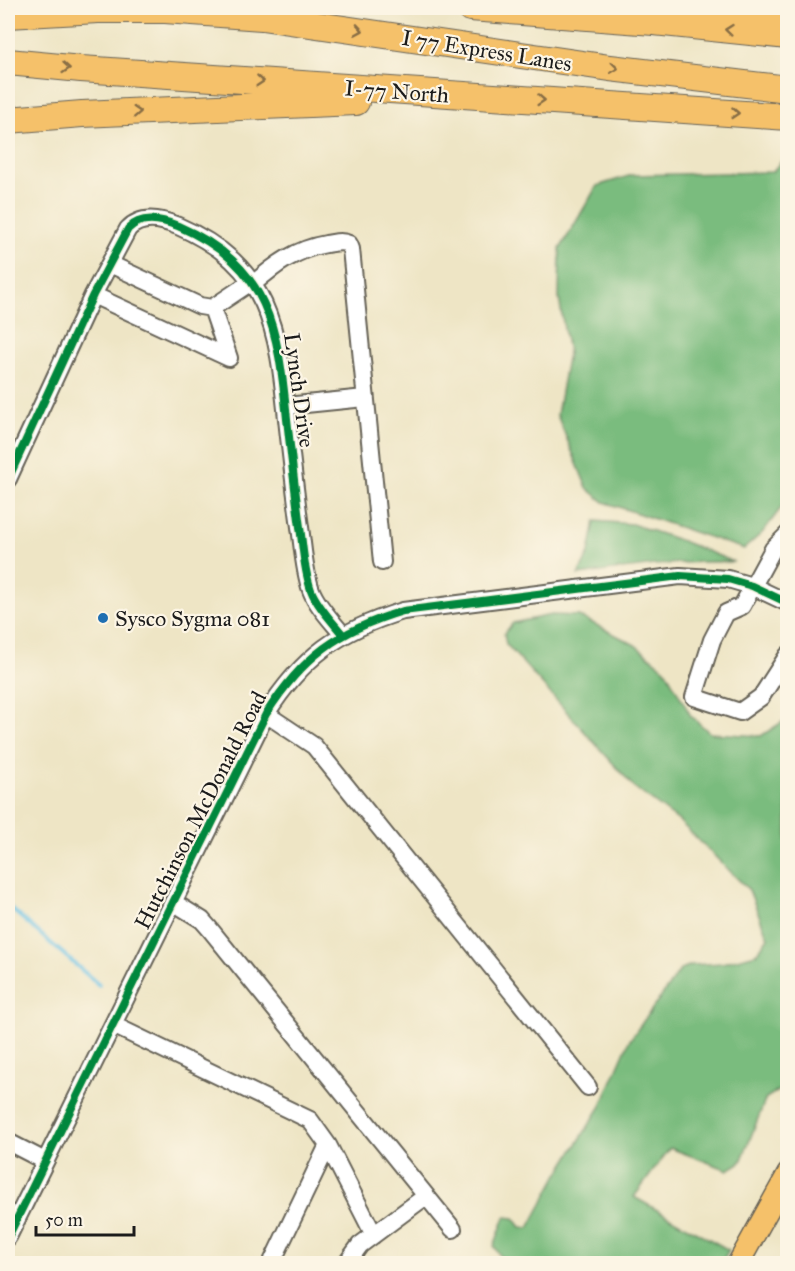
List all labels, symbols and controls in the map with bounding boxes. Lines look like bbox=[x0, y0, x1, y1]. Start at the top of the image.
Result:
one-way arrow bbox=[354, 24, 363, 36]
street label: I 77 Express Lanes bbox=[400, 24, 574, 77]
one-way arrow bbox=[725, 24, 734, 37]
one-way arrow bbox=[61, 61, 70, 74]
one-way arrow bbox=[609, 62, 618, 74]
street label: I-77 North bbox=[344, 74, 450, 109]
one-way arrow bbox=[256, 75, 265, 88]
one-way arrow bbox=[536, 94, 545, 107]
one-way arrow bbox=[132, 105, 141, 118]
one-way arrow bbox=[731, 107, 740, 120]
street label: Lynch Drive bbox=[278, 331, 321, 449]
place label: Sysco Sygma 081 bbox=[115, 605, 270, 632]
marker: Sysco Sygma 081 bbox=[96, 611, 110, 625]
street label: Hutchinson McDonald Road bbox=[129, 687, 272, 934]
scale bar bbox=[36, 1199, 134, 1237]
text: 50 m bbox=[45, 1209, 83, 1231]

